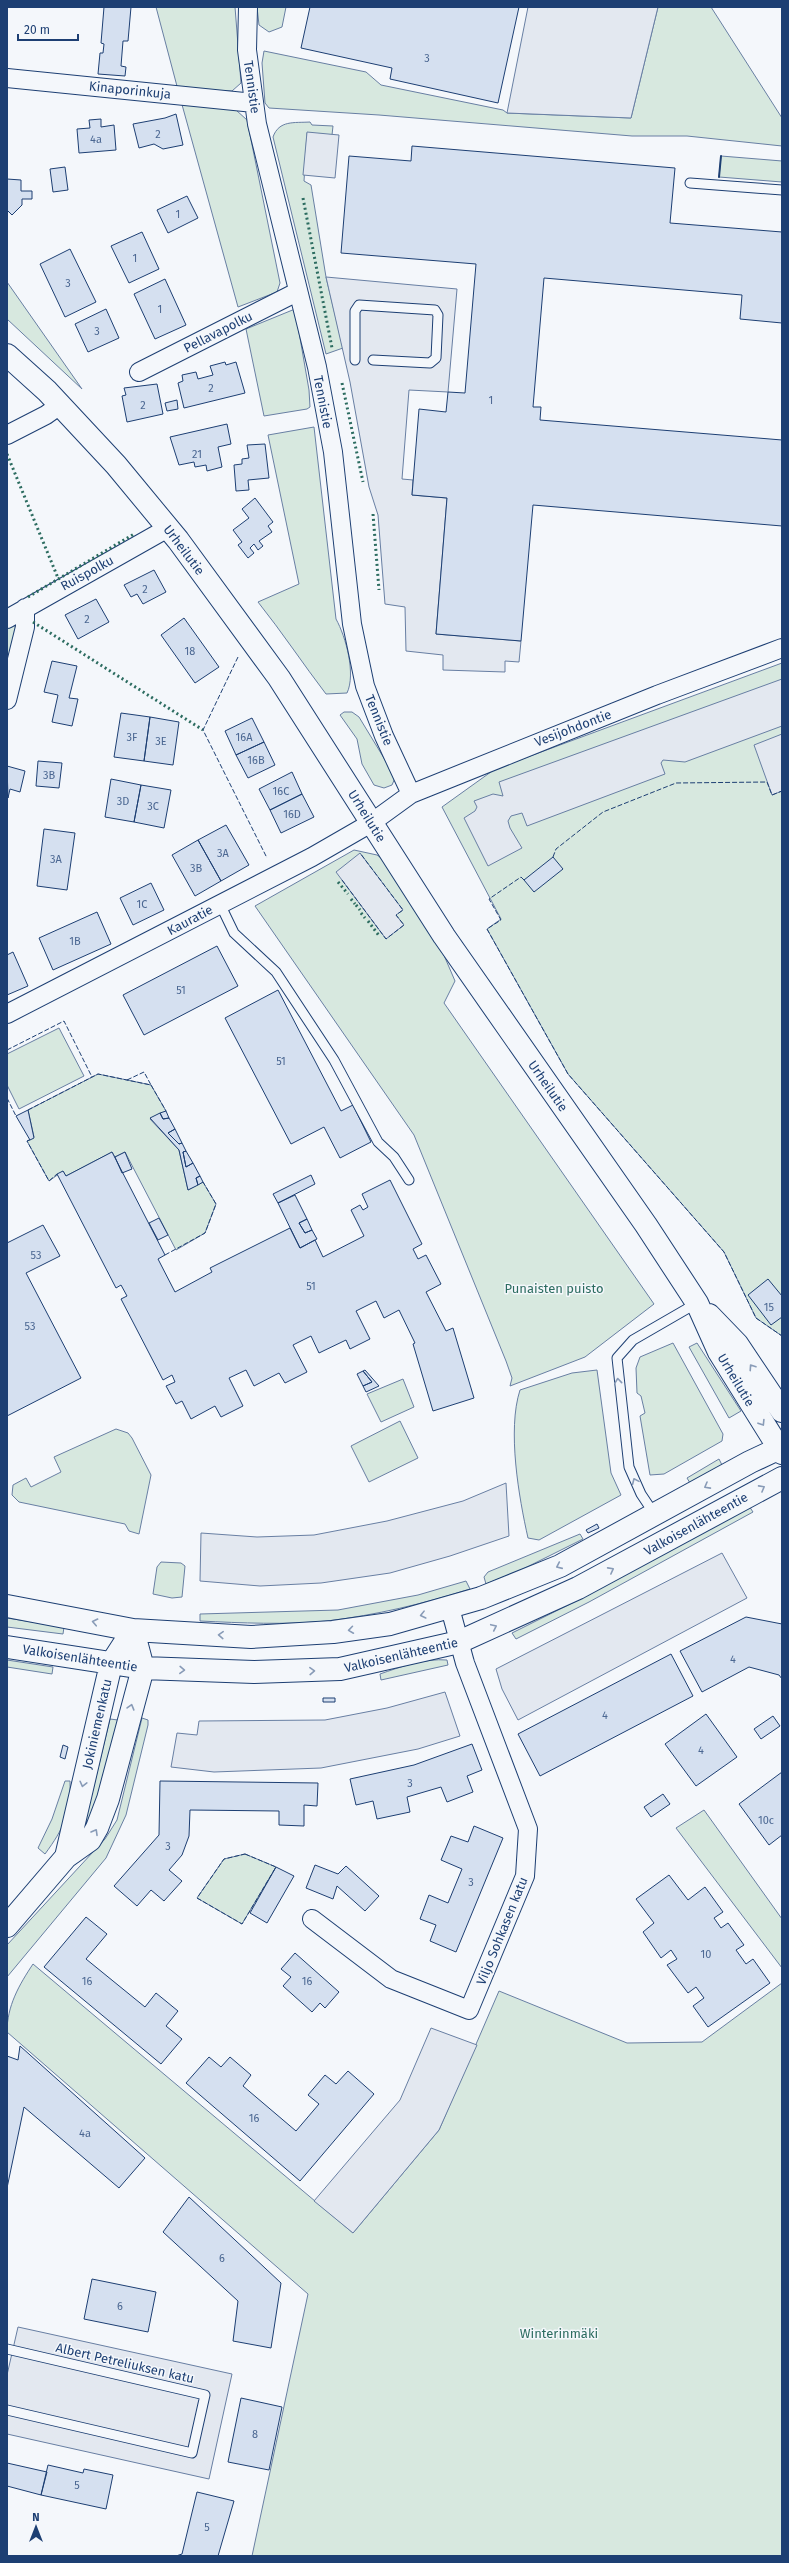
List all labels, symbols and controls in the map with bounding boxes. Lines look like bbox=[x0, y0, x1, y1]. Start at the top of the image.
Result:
scale bar bbox=[18, 16, 78, 42]
text: 20 m bbox=[24, 23, 50, 37]
house number: 3 bbox=[424, 52, 430, 65]
street label: Tennistie bbox=[241, 59, 263, 115]
street label: Kinaporinkuja bbox=[88, 78, 172, 102]
house number: 2 bbox=[155, 128, 161, 141]
house number: 4a bbox=[90, 133, 102, 146]
house number: 1 bbox=[176, 208, 180, 221]
house number: 1 bbox=[133, 252, 137, 265]
house number: 3 bbox=[65, 277, 71, 290]
house number: 1 bbox=[158, 303, 162, 316]
street label: Pellavapolku bbox=[181, 308, 255, 356]
house number: 3 bbox=[94, 325, 100, 338]
street label: Tennistie bbox=[311, 374, 335, 430]
house number: 2 bbox=[208, 382, 214, 395]
house number: 1 bbox=[489, 394, 493, 407]
house number: 2 bbox=[140, 399, 146, 412]
house number: 21 bbox=[192, 448, 202, 461]
street label: Urheilutie bbox=[160, 522, 208, 578]
street label: Ruispolku bbox=[58, 552, 116, 594]
house number: 2 bbox=[142, 583, 148, 596]
house number: 2 bbox=[84, 613, 90, 626]
house number: 18 bbox=[185, 645, 195, 658]
street label: Tennistie bbox=[362, 692, 396, 748]
street label: Vesijohdontie bbox=[532, 706, 614, 750]
house number: 3F bbox=[127, 731, 138, 744]
house number: 16A bbox=[236, 731, 253, 744]
house number: 3E bbox=[155, 735, 167, 748]
house number: 16B bbox=[247, 754, 265, 767]
house number: 3B bbox=[43, 769, 55, 782]
house number: 16C bbox=[273, 785, 289, 798]
street label: Urheilutie bbox=[345, 787, 389, 845]
house number: 3D bbox=[117, 795, 129, 808]
house number: 3C bbox=[147, 800, 159, 813]
house number: 16D bbox=[283, 808, 301, 821]
house number: 3A bbox=[217, 847, 230, 860]
house number: 3A bbox=[50, 853, 63, 866]
house number: 3B bbox=[190, 862, 202, 875]
house number: 1C bbox=[137, 898, 147, 911]
street label: Kauratie bbox=[165, 902, 215, 938]
house number: 1B bbox=[69, 935, 81, 948]
house number: 51 bbox=[176, 984, 186, 997]
house number: 51 bbox=[276, 1055, 286, 1068]
street label: Urheilutie bbox=[525, 1058, 571, 1114]
house number: 53 bbox=[31, 1249, 41, 1262]
house number: 51 bbox=[306, 1280, 316, 1293]
park label: Punaisten puisto bbox=[505, 1281, 603, 1296]
house number: 15 bbox=[764, 1301, 775, 1314]
house number: 53 bbox=[25, 1320, 35, 1333]
street label: Urheilutie bbox=[714, 1351, 758, 1409]
one-way arrow bbox=[750, 1365, 757, 1372]
one-way arrow bbox=[614, 1378, 623, 1384]
one-way arrow bbox=[757, 1419, 765, 1426]
one-way arrow bbox=[632, 1478, 640, 1485]
one-way arrow bbox=[704, 1481, 711, 1488]
one-way arrow bbox=[758, 1485, 766, 1492]
street label: Valkoisenlähteentie bbox=[642, 1489, 750, 1559]
one-way arrow bbox=[555, 1561, 563, 1569]
one-way arrow bbox=[607, 1567, 615, 1575]
one-way arrow bbox=[420, 1610, 427, 1619]
one-way arrow bbox=[92, 1618, 98, 1626]
one-way arrow bbox=[491, 1623, 498, 1631]
one-way arrow bbox=[348, 1625, 354, 1634]
one-way arrow bbox=[218, 1631, 224, 1640]
street label: Valkoisenlähteentie bbox=[343, 1635, 459, 1675]
street label: Valkoisenlähteentie bbox=[21, 1642, 139, 1674]
house number: 4 bbox=[730, 1653, 736, 1666]
one-way arrow bbox=[179, 1666, 185, 1675]
one-way arrow bbox=[309, 1666, 315, 1675]
street label: Jokiniemenkatu bbox=[79, 1678, 115, 1770]
one-way arrow bbox=[126, 1704, 135, 1711]
house number: 4 bbox=[602, 1709, 608, 1722]
house number: 4 bbox=[698, 1744, 704, 1757]
house number: 3 bbox=[407, 1777, 413, 1790]
one-way arrow bbox=[79, 1780, 88, 1787]
house number: 10c bbox=[758, 1814, 774, 1827]
one-way arrow bbox=[90, 1829, 97, 1836]
house number: 3 bbox=[165, 1840, 171, 1853]
street label: Viljo Sohkasen katu bbox=[473, 1875, 531, 1987]
house number: 3 bbox=[468, 1876, 474, 1889]
house number: 10 bbox=[701, 1948, 711, 1961]
house number: 16 bbox=[82, 1975, 92, 1988]
house number: 16 bbox=[302, 1975, 312, 1988]
house number: 16 bbox=[249, 2112, 259, 2125]
house number: 4a bbox=[79, 2127, 91, 2140]
house number: 6 bbox=[219, 2252, 225, 2265]
house number: 6 bbox=[117, 2300, 123, 2313]
park label: Winterinmäki bbox=[520, 2326, 598, 2341]
street label: Albert Petreliuksen katu bbox=[54, 2340, 196, 2386]
house number: 8 bbox=[252, 2428, 258, 2441]
house number: 5 bbox=[74, 2479, 80, 2492]
north arrow bbox=[16, 2507, 56, 2547]
text: N bbox=[32, 2511, 40, 2524]
house number: 5 bbox=[204, 2521, 210, 2534]

